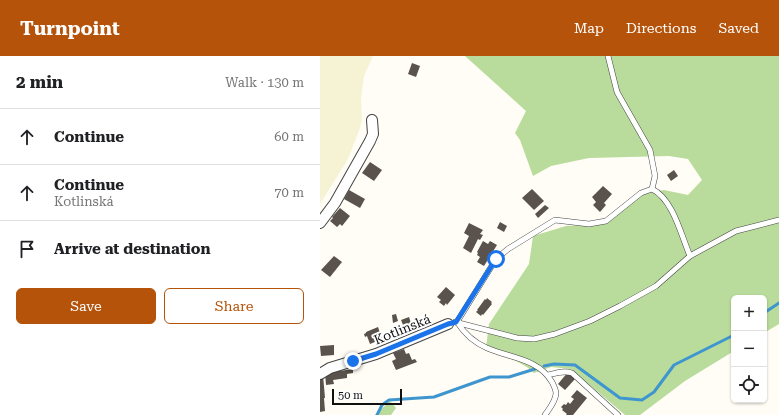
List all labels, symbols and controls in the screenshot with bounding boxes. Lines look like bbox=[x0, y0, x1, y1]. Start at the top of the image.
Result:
text: Turnpoint bbox=[20, 17, 120, 40]
text: Map bbox=[574, 20, 604, 36]
text: Directions bbox=[626, 20, 696, 36]
text: Saved bbox=[718, 20, 759, 36]
text: 2 min bbox=[16, 72, 63, 92]
text: Walk · 130 m bbox=[225, 75, 304, 90]
icon: ahead bbox=[16, 126, 38, 148]
text: Continue bbox=[54, 128, 124, 146]
text: 60 m bbox=[274, 129, 304, 144]
text: Continue bbox=[54, 176, 124, 194]
icon: ahead bbox=[16, 182, 38, 204]
text: 70 m bbox=[274, 185, 304, 200]
text: Kotlinská bbox=[54, 194, 114, 209]
icon: arrive bbox=[16, 238, 38, 260]
text: Arrive at destination bbox=[54, 240, 210, 258]
route start bbox=[487, 250, 505, 268]
button: Save bbox=[16, 288, 156, 324]
button: Share bbox=[164, 288, 304, 324]
map controls bbox=[731, 295, 767, 403]
button: + bbox=[731, 295, 767, 331]
street label: Kotlinská bbox=[372, 311, 433, 348]
button: − bbox=[731, 331, 767, 367]
route end bbox=[344, 352, 362, 370]
button: locate bbox=[731, 367, 767, 403]
scale bar bbox=[332, 387, 402, 406]
text: 50 m bbox=[338, 389, 363, 402]

